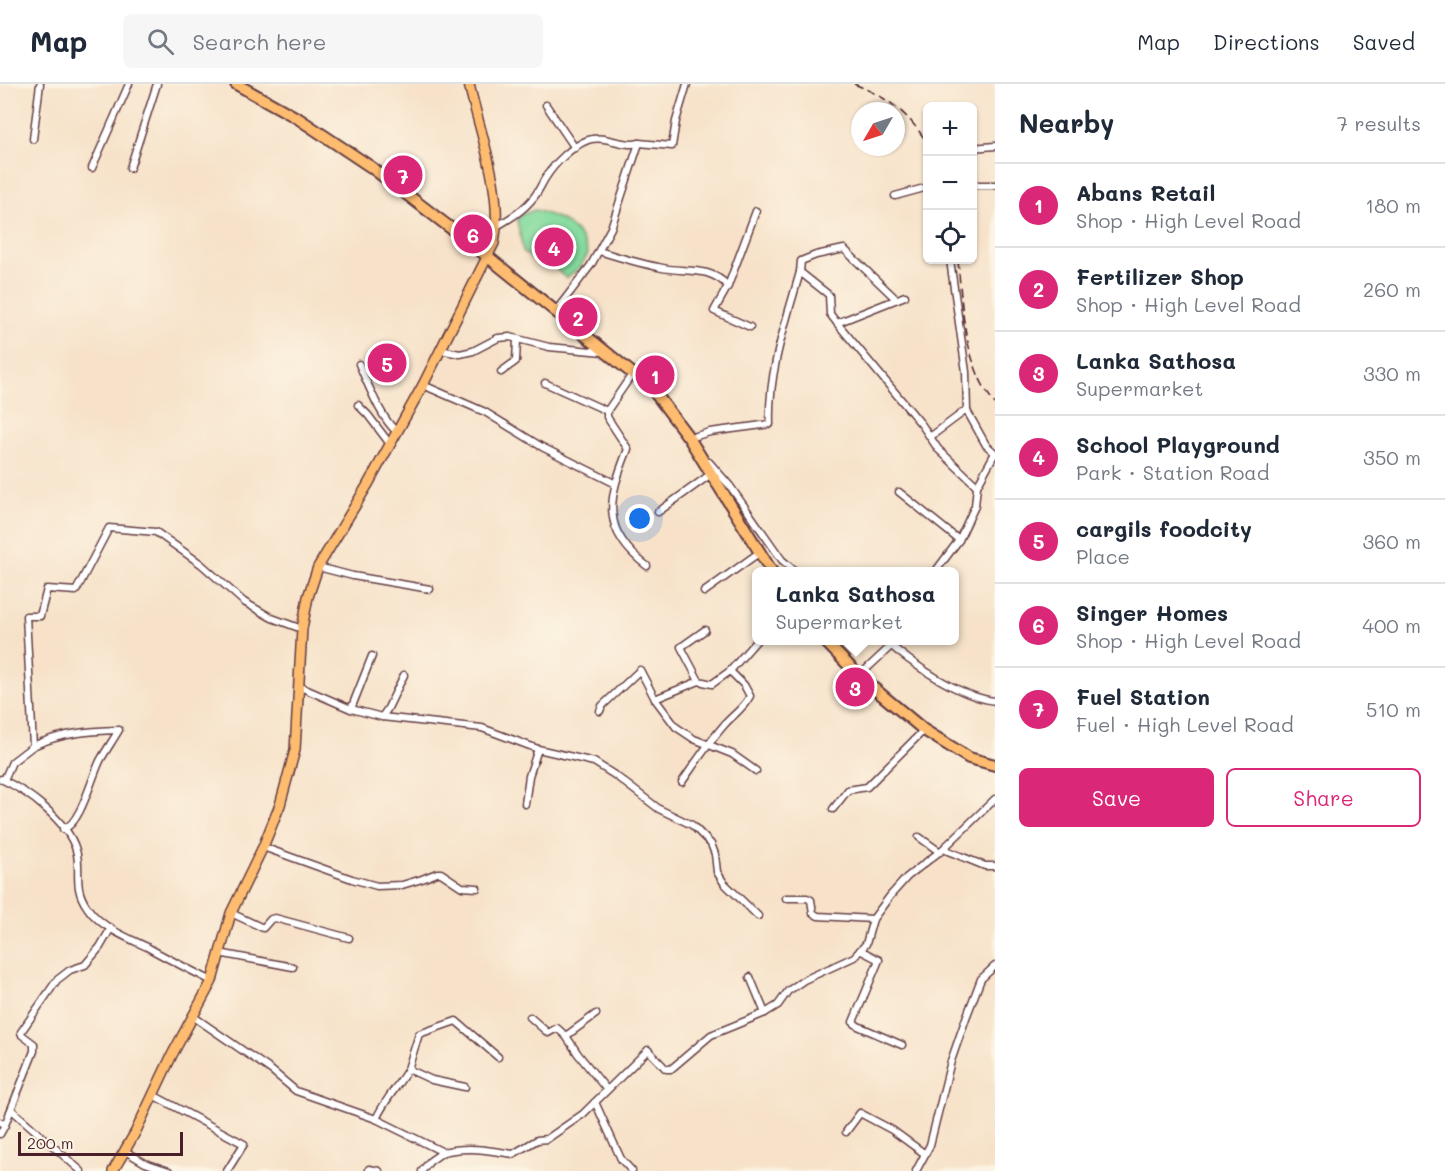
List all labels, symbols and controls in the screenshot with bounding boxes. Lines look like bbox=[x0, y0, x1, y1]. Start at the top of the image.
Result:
search box bbox=[123, 14, 543, 68]
text: Map bbox=[30, 23, 87, 59]
icon: search bbox=[144, 25, 177, 58]
text: Search here bbox=[192, 27, 326, 56]
text: Map bbox=[1137, 28, 1180, 55]
text: Directions bbox=[1213, 28, 1320, 55]
text: Saved bbox=[1353, 28, 1415, 55]
north arrow bbox=[851, 102, 905, 156]
map controls bbox=[923, 102, 977, 264]
button: + bbox=[923, 102, 977, 156]
text: Nearby bbox=[1019, 106, 1114, 140]
text: 7 results bbox=[1337, 110, 1421, 136]
pin: 7 bbox=[384, 152, 422, 197]
button: − bbox=[923, 156, 977, 210]
text: Abans Retail bbox=[1076, 178, 1215, 207]
text: 1 bbox=[1034, 192, 1043, 218]
text: 180 m bbox=[1365, 192, 1421, 218]
text: Shop · High Level Road bbox=[1076, 207, 1301, 233]
button: locate bbox=[923, 210, 977, 264]
pin: 6 bbox=[454, 212, 492, 256]
pin: 4 bbox=[534, 224, 574, 270]
text: Fertilizer Shop bbox=[1076, 262, 1244, 291]
text: 2 bbox=[1033, 276, 1044, 302]
text: 260 m bbox=[1363, 276, 1421, 302]
text: Shop · High Level Road bbox=[1076, 291, 1301, 317]
pin: 2 bbox=[558, 294, 598, 340]
pin: 5 bbox=[368, 340, 406, 386]
text: Lanka Sathosa bbox=[1076, 346, 1236, 375]
pin: 1 bbox=[636, 352, 674, 398]
text: 3 bbox=[1033, 360, 1045, 386]
text: 330 m bbox=[1363, 360, 1421, 386]
text: Supermarket bbox=[1076, 375, 1203, 401]
text: School Playground bbox=[1076, 430, 1280, 459]
text: 4 bbox=[1032, 444, 1045, 470]
text: 350 m bbox=[1363, 444, 1421, 470]
text: Park · Station Road bbox=[1076, 459, 1269, 485]
your location bbox=[625, 504, 654, 533]
text: cargils foodcity bbox=[1076, 514, 1252, 543]
text: 5 bbox=[1033, 528, 1044, 554]
text: 360 m bbox=[1363, 528, 1421, 554]
text: Place bbox=[1076, 543, 1130, 569]
popup bbox=[752, 567, 959, 645]
text: Lanka Sathosa bbox=[776, 579, 935, 608]
text: Singer Homes bbox=[1076, 598, 1228, 627]
text: Supermarket bbox=[776, 608, 903, 634]
text: 6 bbox=[1032, 612, 1045, 638]
text: 400 m bbox=[1362, 612, 1421, 638]
text: Shop · High Level Road bbox=[1076, 627, 1301, 653]
pin: 3 bbox=[836, 664, 874, 710]
text: Fuel Station bbox=[1076, 682, 1210, 711]
text: 7 bbox=[1033, 696, 1044, 722]
text: 510 m bbox=[1366, 696, 1421, 722]
text: Fuel · High Level Road bbox=[1076, 711, 1294, 737]
button: Save bbox=[1019, 768, 1214, 827]
button: Share bbox=[1226, 768, 1421, 827]
scale bar bbox=[18, 1129, 183, 1156]
text: 200 m bbox=[27, 1132, 74, 1153]

